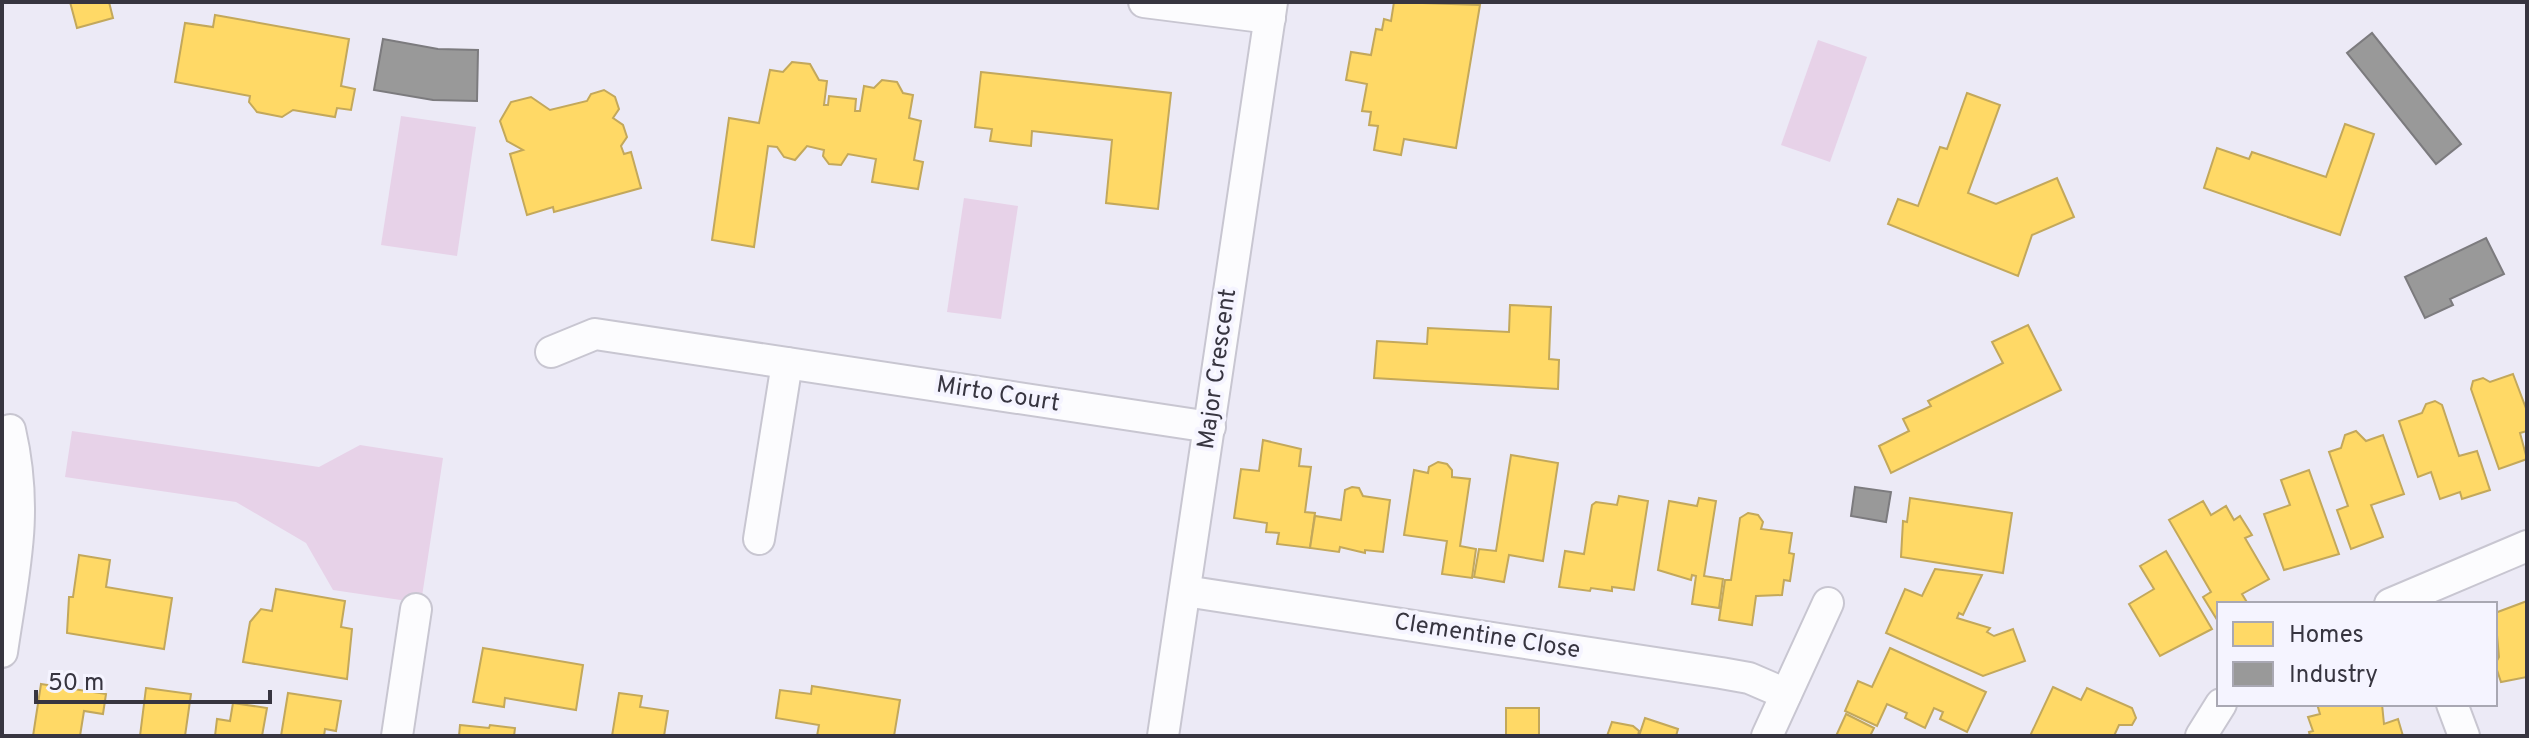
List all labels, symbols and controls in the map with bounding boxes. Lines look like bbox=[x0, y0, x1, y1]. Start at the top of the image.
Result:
street label: Major Crescent bbox=[1192, 287, 1244, 451]
street label: Mirto Court bbox=[934, 370, 1062, 420]
legend bbox=[2217, 602, 2497, 706]
street label: Clementine Close bbox=[1392, 607, 1582, 667]
text: Homes bbox=[2289, 621, 2364, 651]
scale bar bbox=[36, 654, 270, 704]
text: Industry bbox=[2289, 661, 2378, 691]
text: 50 m bbox=[48, 669, 104, 699]

